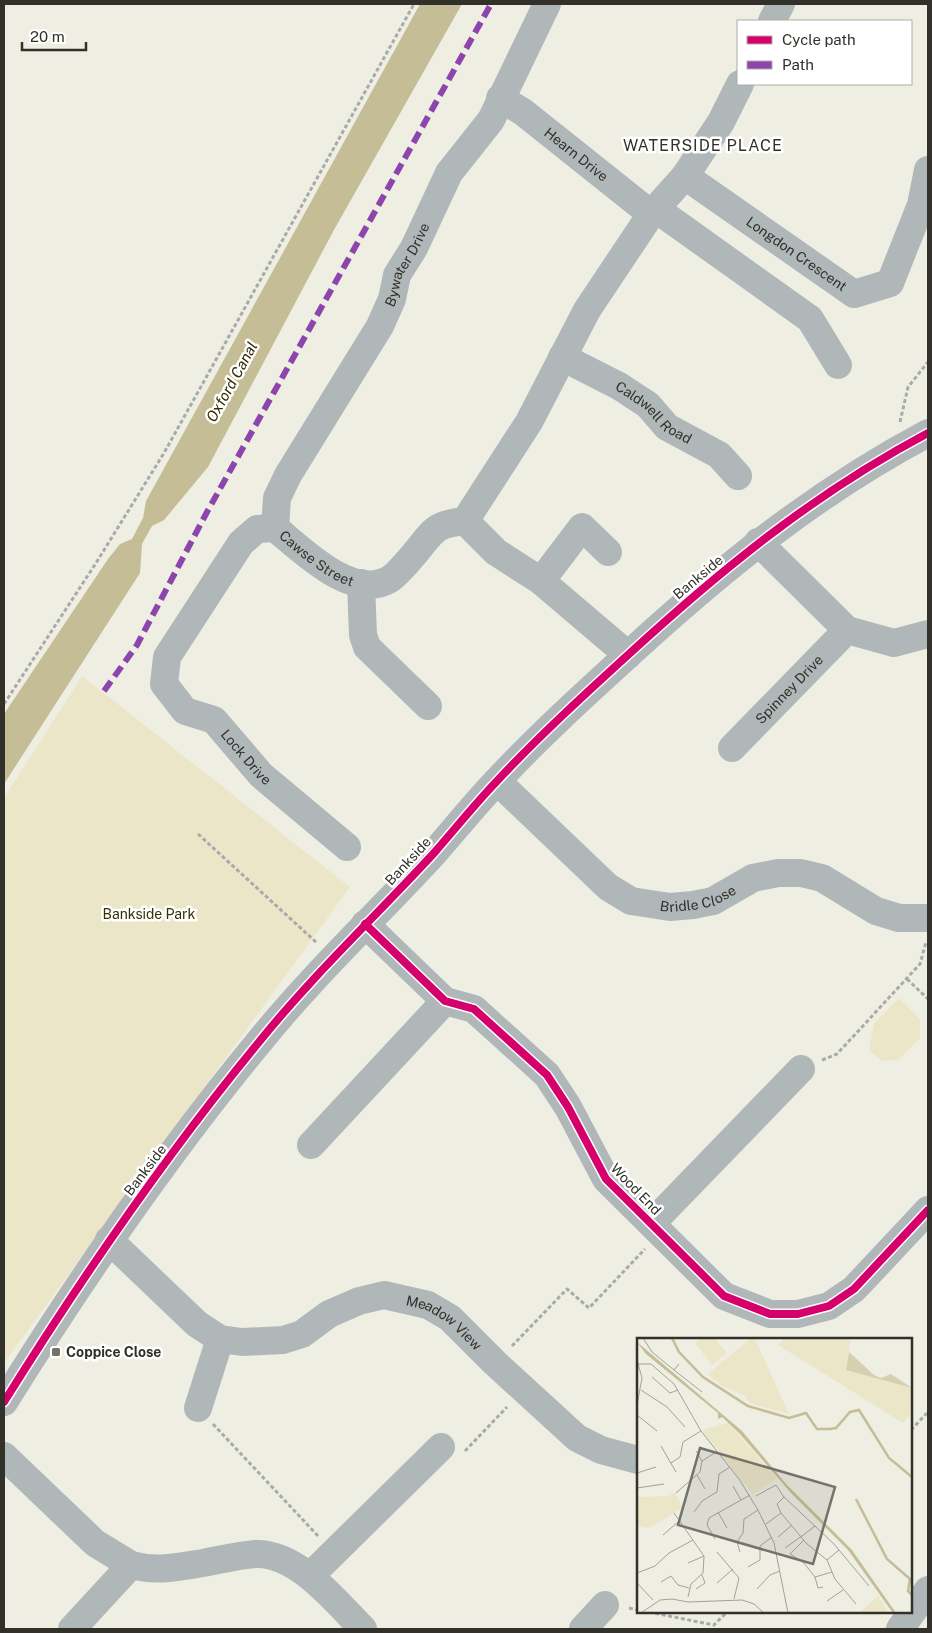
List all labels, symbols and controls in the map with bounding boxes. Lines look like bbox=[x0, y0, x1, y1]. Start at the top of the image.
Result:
scale bar bbox=[22, 20, 86, 52]
legend bbox=[737, 20, 912, 85]
text: 20 m bbox=[30, 28, 65, 45]
text: Cycle path bbox=[782, 31, 856, 48]
text: Path bbox=[782, 56, 814, 73]
street label: Hearn Drive bbox=[541, 124, 611, 185]
district label: WATERSIDE PLACE bbox=[623, 136, 783, 155]
street label: Longdon Crescent bbox=[743, 213, 850, 294]
street label: Bywater Drive bbox=[382, 220, 433, 309]
water label: Oxford Canal bbox=[203, 339, 260, 425]
street label: Caldwell Road bbox=[612, 378, 694, 447]
street label: Cawse Street bbox=[276, 527, 356, 590]
street label: Bankside bbox=[670, 552, 726, 602]
street label: Spinney Drive bbox=[752, 652, 826, 727]
street label: Lock Drive bbox=[218, 726, 274, 788]
street label: Bankside bbox=[382, 834, 434, 888]
street label: Bridle Close bbox=[659, 882, 739, 915]
park label: Bankside Park bbox=[103, 906, 196, 922]
street label: Bankside bbox=[121, 1141, 169, 1199]
street label: Wood End bbox=[608, 1160, 664, 1218]
street label: Meadow View bbox=[405, 1292, 485, 1353]
inset map bbox=[637, 1338, 912, 1613]
place label: Coppice Close bbox=[66, 1344, 161, 1360]
marker: Coppice Close bbox=[50, 1346, 62, 1358]

